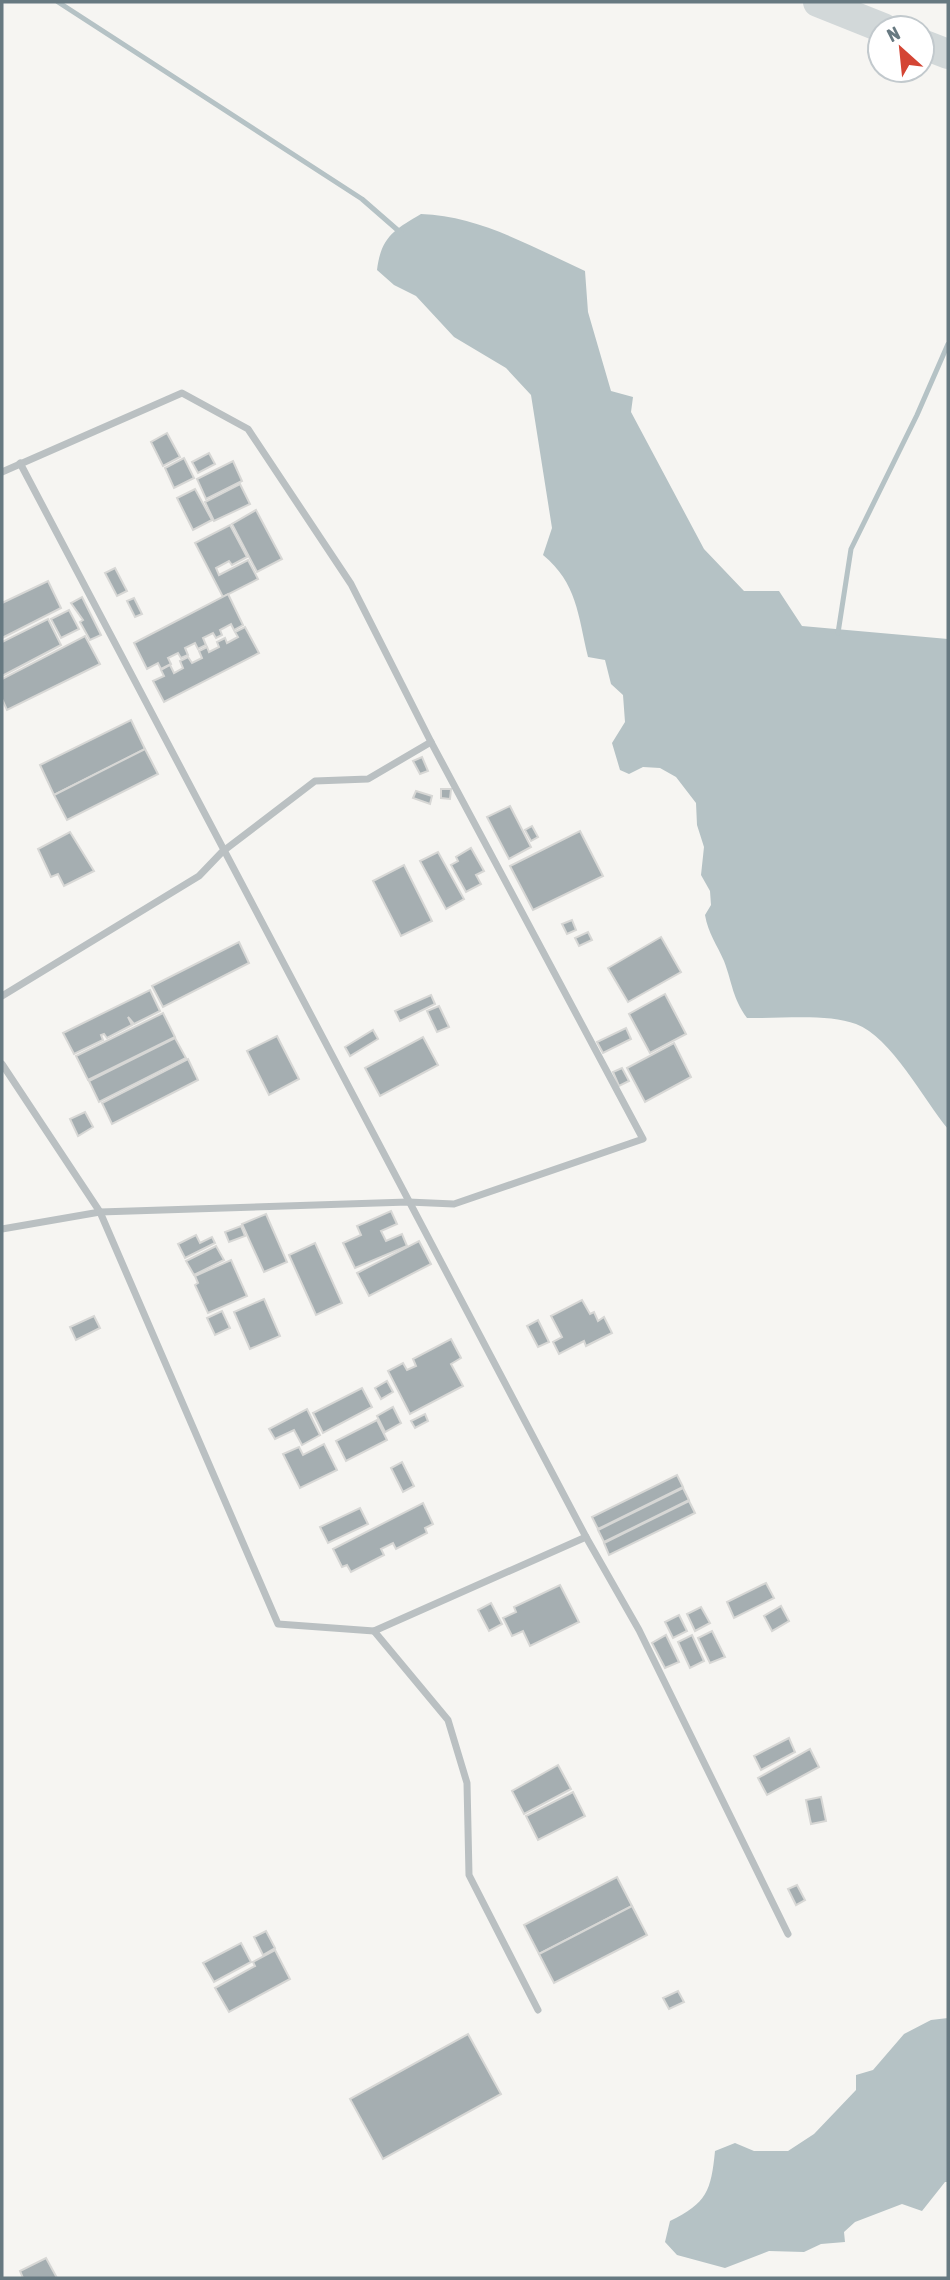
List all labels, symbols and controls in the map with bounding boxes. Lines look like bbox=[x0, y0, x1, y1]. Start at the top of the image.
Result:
north arrow bbox=[866, 14, 936, 84]
text: N bbox=[883, 22, 903, 46]

